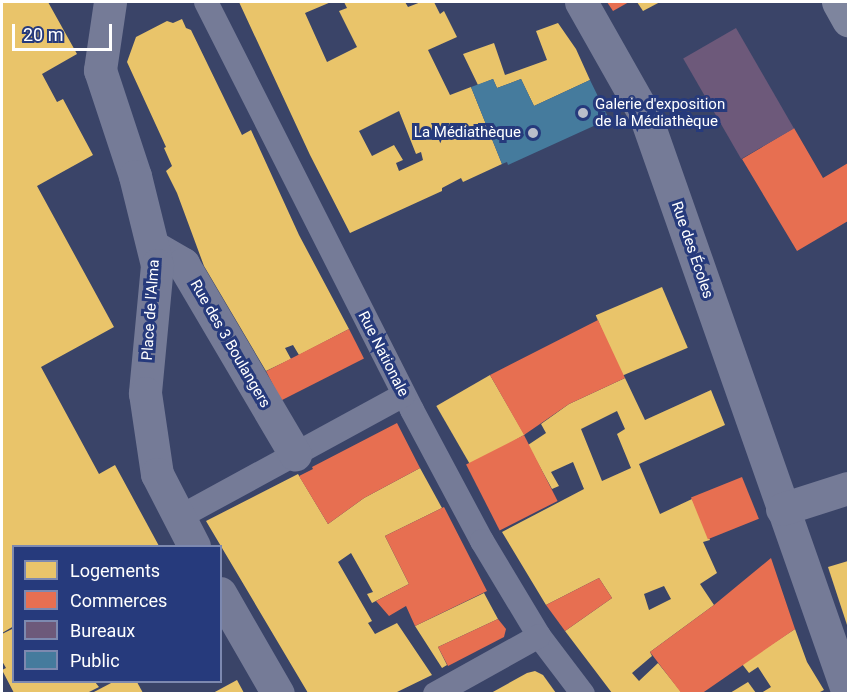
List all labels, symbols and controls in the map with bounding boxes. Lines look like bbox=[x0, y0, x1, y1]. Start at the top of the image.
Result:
scale bar bbox=[15, 12, 116, 50]
text: 20 m bbox=[23, 24, 63, 45]
place label: Galerie d'exposition de la Médiathèque bbox=[595, 95, 725, 130]
marker: Galerie d'exposition de la Médiathèque bbox=[576, 106, 590, 120]
place label: La Médiathèque bbox=[414, 124, 521, 142]
marker: La Médiathèque bbox=[526, 126, 540, 140]
street label: Rue des Écoles bbox=[667, 199, 717, 301]
street label: Place de l'Alma bbox=[138, 259, 164, 361]
street label: Rue des 3 Boulangers bbox=[186, 277, 274, 411]
street label: Rue Nationale bbox=[354, 308, 412, 400]
legend bbox=[12, 545, 222, 683]
text: Logements bbox=[70, 560, 160, 581]
text: Commerces bbox=[70, 590, 167, 611]
text: Bureaux bbox=[70, 620, 135, 641]
text: Public bbox=[70, 650, 120, 671]

